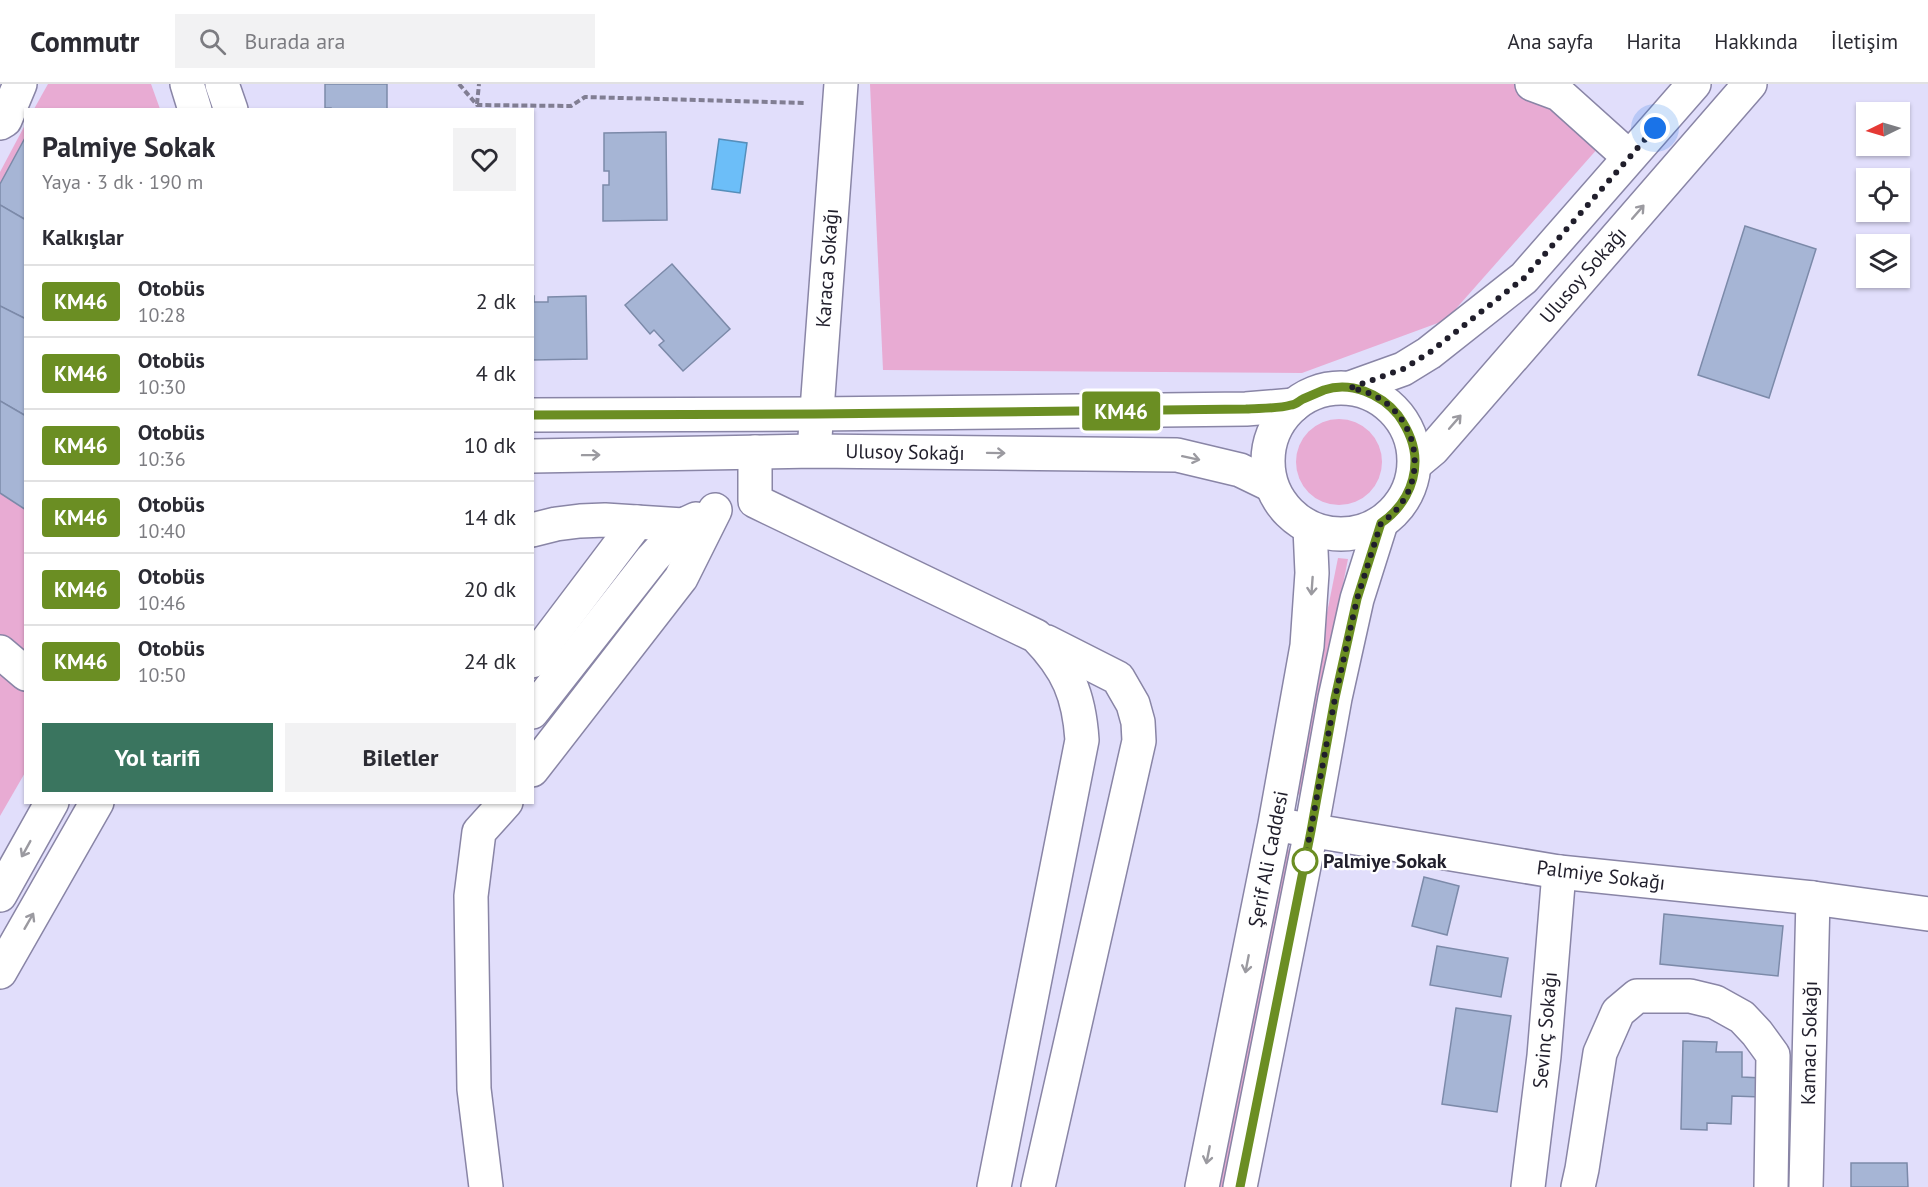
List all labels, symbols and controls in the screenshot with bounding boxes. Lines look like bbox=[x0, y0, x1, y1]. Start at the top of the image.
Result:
search box bbox=[175, 14, 595, 68]
text: Commutr bbox=[30, 23, 139, 60]
icon: search bbox=[196, 25, 229, 58]
text: Burada ara bbox=[244, 27, 345, 55]
text: Ana sayfa bbox=[1508, 28, 1593, 55]
text: Harita bbox=[1626, 28, 1681, 55]
text: Hakkında bbox=[1714, 28, 1798, 55]
text: İletişim bbox=[1831, 28, 1898, 55]
north arrow bbox=[1856, 102, 1910, 156]
map controls bbox=[1856, 102, 1910, 288]
your location bbox=[1640, 113, 1670, 143]
text: Palmiye Sokak bbox=[42, 128, 215, 165]
button: heart bbox=[453, 128, 516, 191]
button: locate bbox=[1856, 168, 1910, 222]
text: Yaya · 3 dk · 190 m bbox=[42, 169, 203, 195]
one-way arrow bbox=[1632, 204, 1645, 220]
street label: Karaca Sokağı bbox=[810, 207, 844, 329]
street label: Ulusoy Sokağı bbox=[1534, 221, 1632, 329]
text: Kalkışlar bbox=[42, 223, 124, 251]
button: layers bbox=[1856, 234, 1910, 288]
text: Otobüs bbox=[138, 274, 205, 302]
text: 2 dk bbox=[476, 287, 516, 315]
text: KM46 bbox=[54, 288, 108, 315]
text: 10:28 bbox=[138, 302, 186, 328]
text: Otobüs bbox=[138, 346, 205, 374]
text: 4 dk bbox=[476, 359, 516, 387]
text: KM46 bbox=[54, 360, 108, 387]
text: 10:30 bbox=[138, 374, 186, 400]
line badge: KM46 bbox=[1079, 392, 1163, 430]
text: KM46 bbox=[1094, 398, 1148, 425]
one-way arrow bbox=[1449, 414, 1462, 430]
text: Otobüs bbox=[138, 418, 205, 446]
text: 10 dk bbox=[464, 431, 516, 459]
text: KM46 bbox=[54, 432, 108, 459]
street label: Ulusoy Sokağı bbox=[845, 438, 965, 466]
text: 10:36 bbox=[138, 446, 186, 472]
one-way arrow bbox=[985, 447, 1005, 459]
one-way arrow bbox=[580, 449, 600, 461]
one-way arrow bbox=[1180, 453, 1200, 464]
text: Otobüs bbox=[138, 490, 205, 518]
text: 14 dk bbox=[464, 503, 516, 531]
text: KM46 bbox=[54, 504, 108, 531]
text: 10:40 bbox=[138, 518, 186, 544]
text: Otobüs bbox=[138, 562, 205, 590]
text: 20 dk bbox=[464, 575, 516, 603]
text: KM46 bbox=[54, 576, 108, 603]
one-way arrow bbox=[1306, 576, 1317, 595]
text: 10:46 bbox=[138, 590, 186, 616]
text: Otobüs bbox=[138, 634, 205, 662]
text: 24 dk bbox=[464, 647, 516, 675]
text: KM46 bbox=[54, 648, 108, 675]
text: 10:50 bbox=[138, 662, 186, 688]
button: Yol tarifi bbox=[42, 723, 273, 792]
button: Biletler bbox=[285, 723, 516, 792]
street label: Şerif Ali Caddesi bbox=[1242, 788, 1294, 930]
one-way arrow bbox=[20, 840, 32, 857]
marker: Palmiye Sokak bbox=[1292, 848, 1318, 874]
place label: Palmiye Sokak bbox=[1323, 848, 1447, 874]
street label: Palmiye Sokağı bbox=[1535, 854, 1667, 896]
one-way arrow bbox=[23, 913, 35, 930]
one-way arrow bbox=[1241, 954, 1252, 973]
street label: Sevinç Sokağı bbox=[1527, 971, 1563, 1089]
street label: Kamacı Sokağı bbox=[1795, 981, 1823, 1105]
one-way arrow bbox=[1202, 1145, 1213, 1165]

